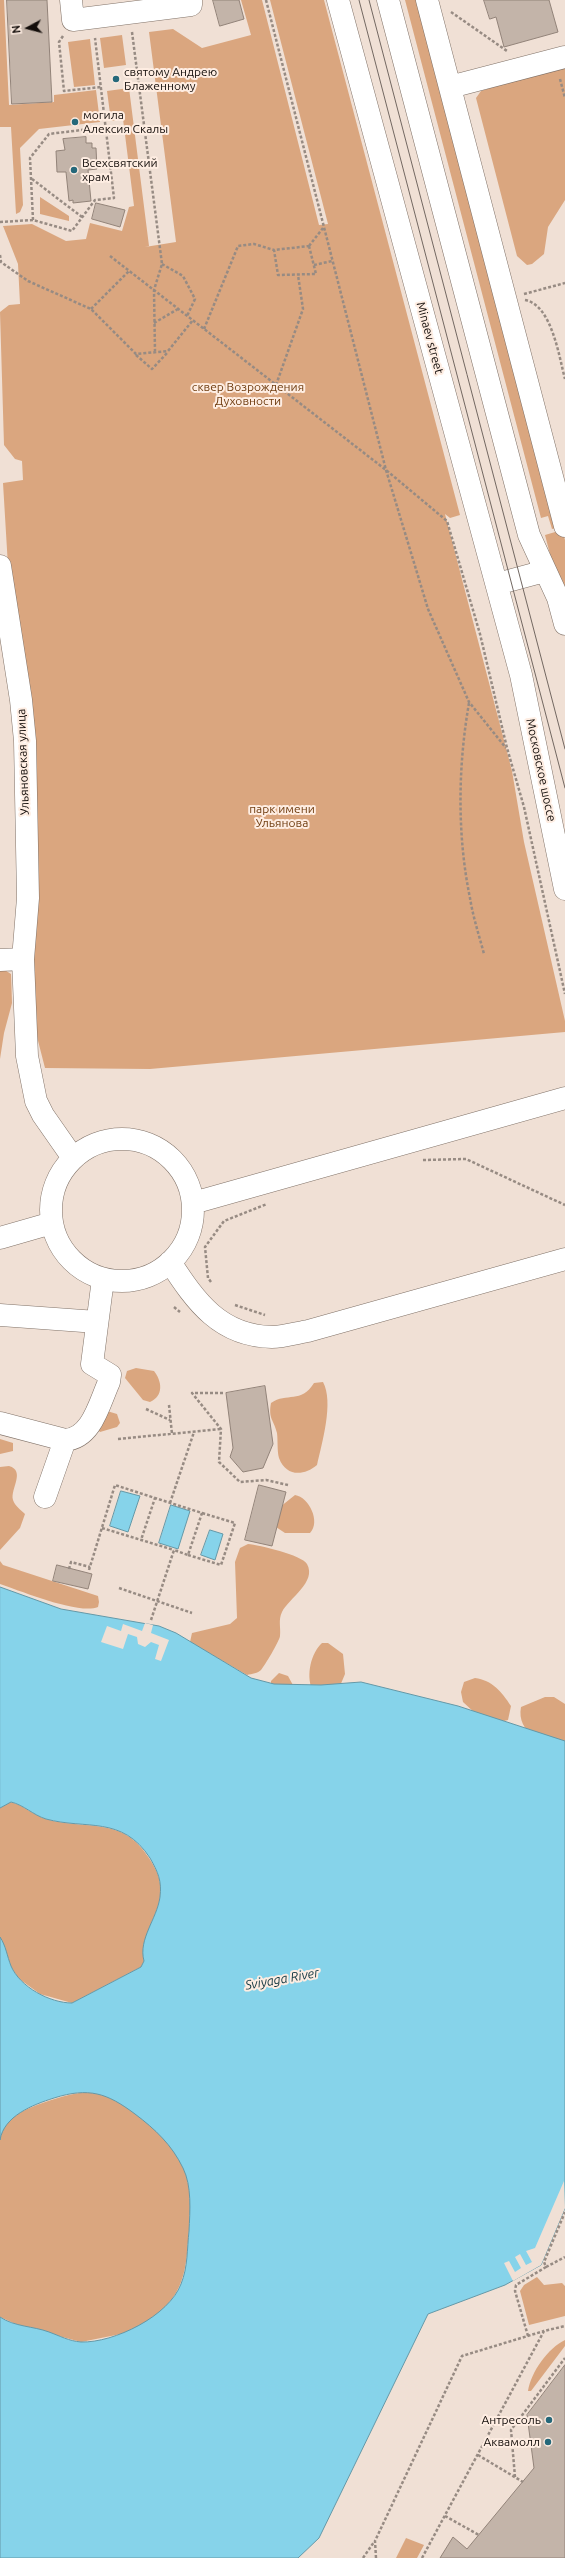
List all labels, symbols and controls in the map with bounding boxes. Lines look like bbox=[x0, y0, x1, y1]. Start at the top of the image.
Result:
north arrow bbox=[8, 8, 48, 48]
text: N bbox=[10, 25, 23, 34]
place label: святому Андрею Блаженному bbox=[124, 65, 217, 93]
marker: святому Андрею Блаженному bbox=[111, 74, 121, 84]
place label: могила Алексия Скалы bbox=[83, 108, 168, 136]
marker: могила Алексия Скалы bbox=[70, 117, 80, 127]
place label: Всехсвятский храм bbox=[82, 156, 158, 184]
marker: Всехсвятский храм bbox=[69, 165, 79, 175]
street label: Minaev street bbox=[413, 300, 447, 376]
park label: сквер Возрождения Духовности bbox=[192, 380, 304, 408]
street label: Ульяновская улица bbox=[14, 709, 32, 815]
street label: Московское шоссе bbox=[523, 717, 559, 823]
park label: парк имени Ульянова bbox=[249, 802, 315, 830]
water label: Sviyaga River bbox=[244, 1965, 320, 1993]
place label: Антресоль bbox=[481, 2413, 541, 2427]
marker: Антресоль bbox=[544, 2415, 554, 2425]
place label: Аквамолл bbox=[483, 2435, 540, 2449]
marker: Аквамолл bbox=[543, 2437, 553, 2447]

